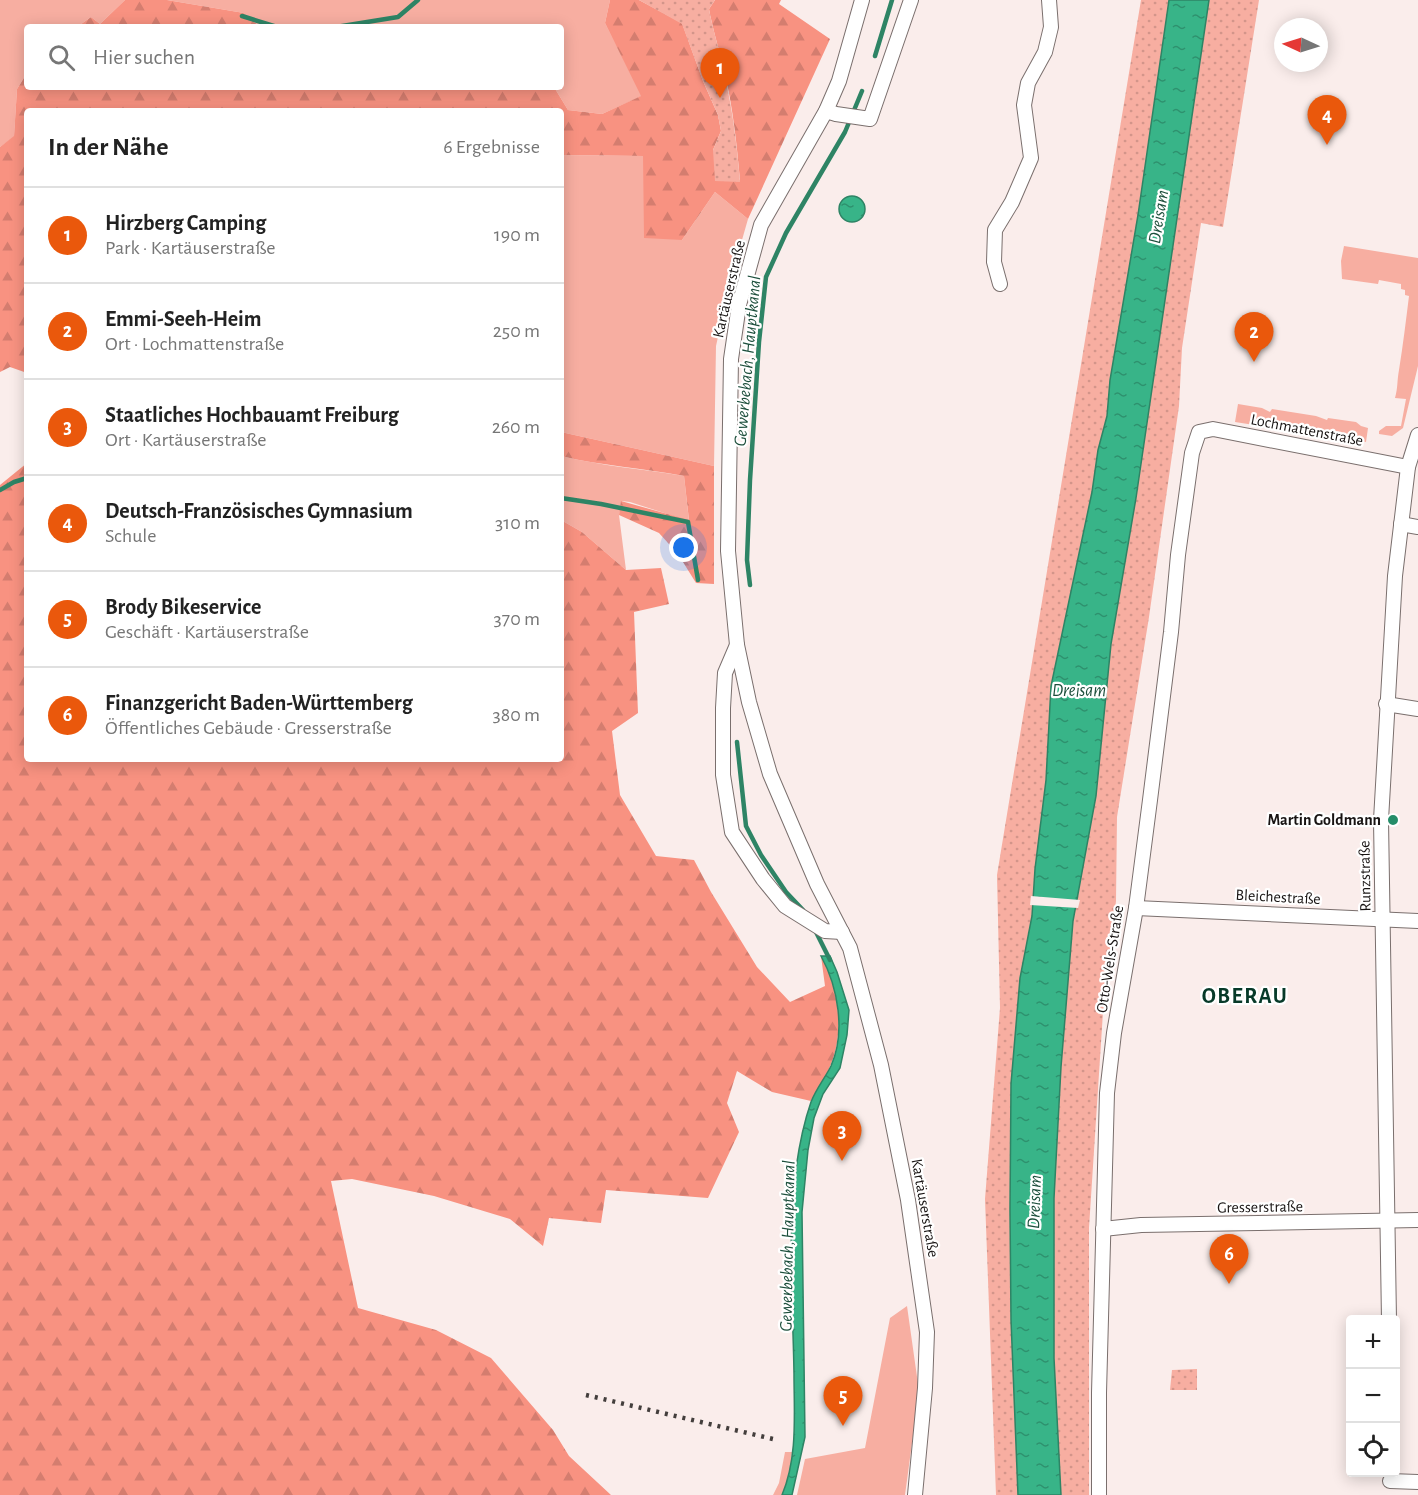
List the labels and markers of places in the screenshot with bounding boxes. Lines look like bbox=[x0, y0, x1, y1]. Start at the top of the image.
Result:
pin: 1 bbox=[700, 48, 740, 98]
pin: 4 bbox=[1308, 96, 1346, 145]
pin: 2 bbox=[1234, 312, 1274, 362]
place label: Martin Goldmann bbox=[1268, 812, 1381, 828]
marker: Martin Goldmann bbox=[1386, 813, 1400, 827]
pin: 3 bbox=[822, 1112, 862, 1161]
pin: 6 bbox=[1210, 1234, 1248, 1284]
pin: 5 bbox=[824, 1376, 862, 1426]

